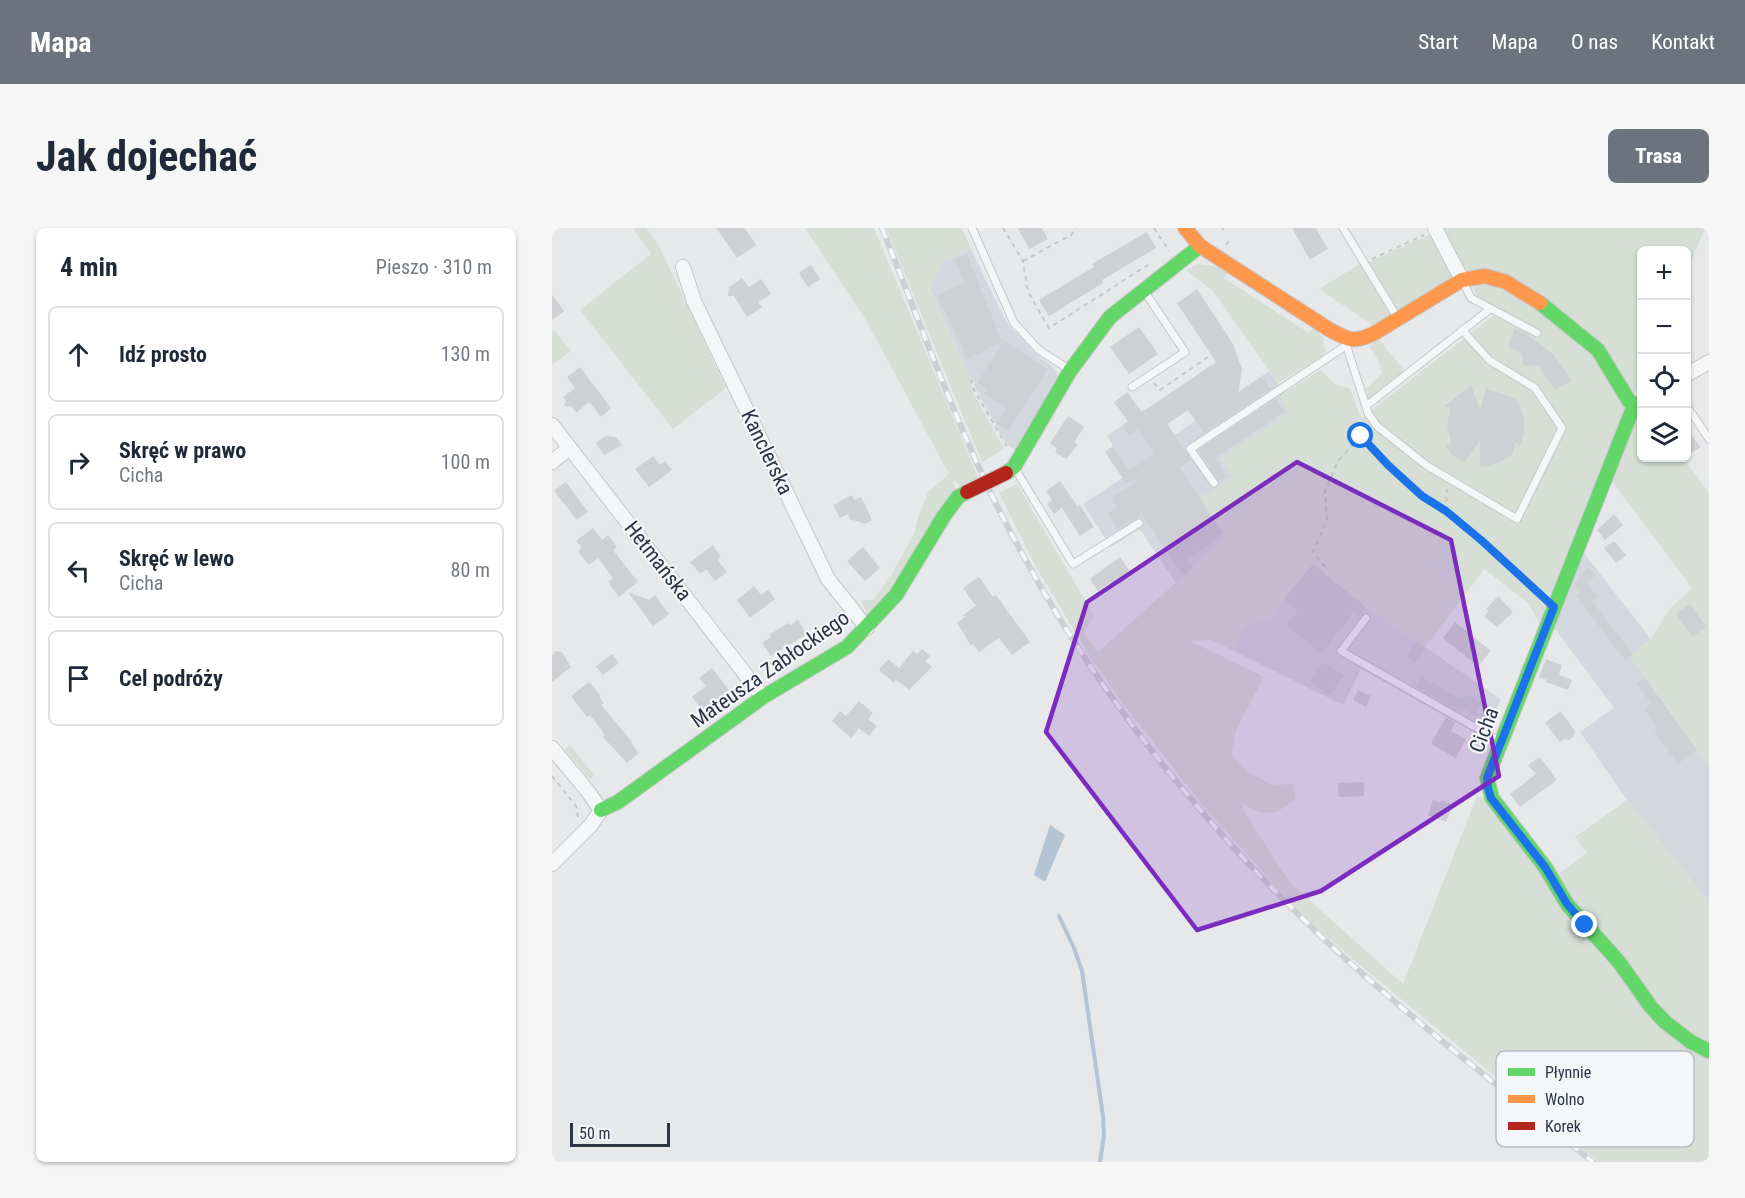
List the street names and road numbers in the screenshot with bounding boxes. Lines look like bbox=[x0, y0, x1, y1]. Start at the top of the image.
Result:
street label: Kanclerska bbox=[736, 406, 798, 498]
street label: Hetmańska bbox=[620, 516, 696, 606]
street label: Mateusza Zabłockiego bbox=[686, 605, 854, 733]
street label: Cicha bbox=[1464, 704, 1504, 756]

